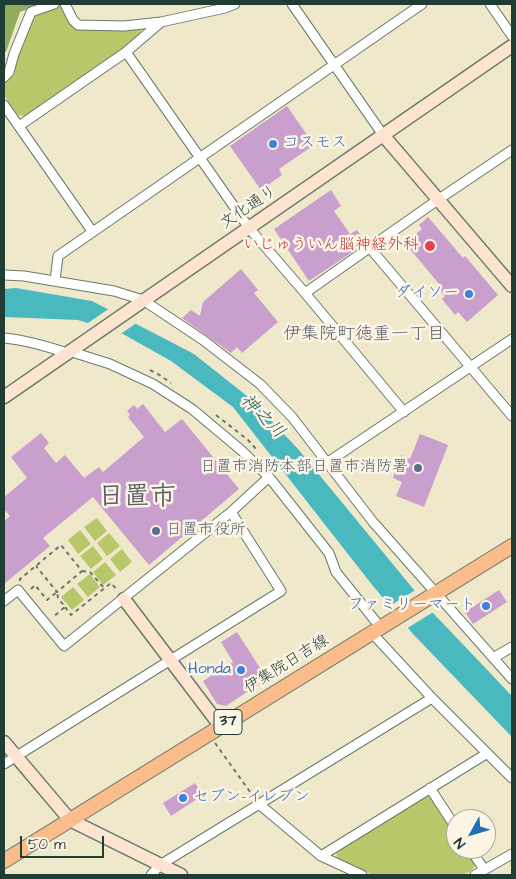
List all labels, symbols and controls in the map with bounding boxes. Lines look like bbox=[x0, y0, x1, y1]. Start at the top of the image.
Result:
place label: コスモス bbox=[283, 134, 347, 154]
marker: コスモス bbox=[267, 138, 279, 150]
street label: 文化通り bbox=[217, 182, 281, 234]
place label: いじゅういん脳神経外科 bbox=[243, 236, 419, 256]
marker: いじゅういん脳神経外科 bbox=[423, 239, 437, 253]
place label: ダイソー bbox=[395, 284, 459, 304]
marker: ダイソー bbox=[463, 288, 475, 300]
district label: 伊集院町徳重一丁目 bbox=[283, 324, 445, 346]
water label: 神之川 bbox=[235, 390, 289, 444]
place label: 日置市消防本部日置市消防署 bbox=[200, 458, 408, 478]
marker: 日置市消防本部日置市消防署 bbox=[412, 462, 424, 474]
district label: 日置市 bbox=[98, 483, 176, 515]
place label: 日置市役所 bbox=[166, 521, 246, 541]
marker: 日置市役所 bbox=[150, 525, 162, 537]
place label: ファミリーマート bbox=[348, 596, 476, 616]
marker: ファミリーマート bbox=[480, 600, 492, 612]
street label: 伊集院日吉線 bbox=[241, 631, 333, 699]
place label: Honda bbox=[188, 660, 231, 680]
marker: Honda bbox=[235, 664, 247, 676]
road number: 37 bbox=[214, 710, 242, 734]
place label: セブン-イレブン bbox=[193, 788, 310, 808]
marker: セブン-イレブン bbox=[177, 792, 189, 804]
north arrow bbox=[446, 809, 496, 859]
scale bar bbox=[22, 826, 106, 858]
text: N bbox=[450, 833, 471, 853]
text: 50 m bbox=[28, 834, 66, 855]

